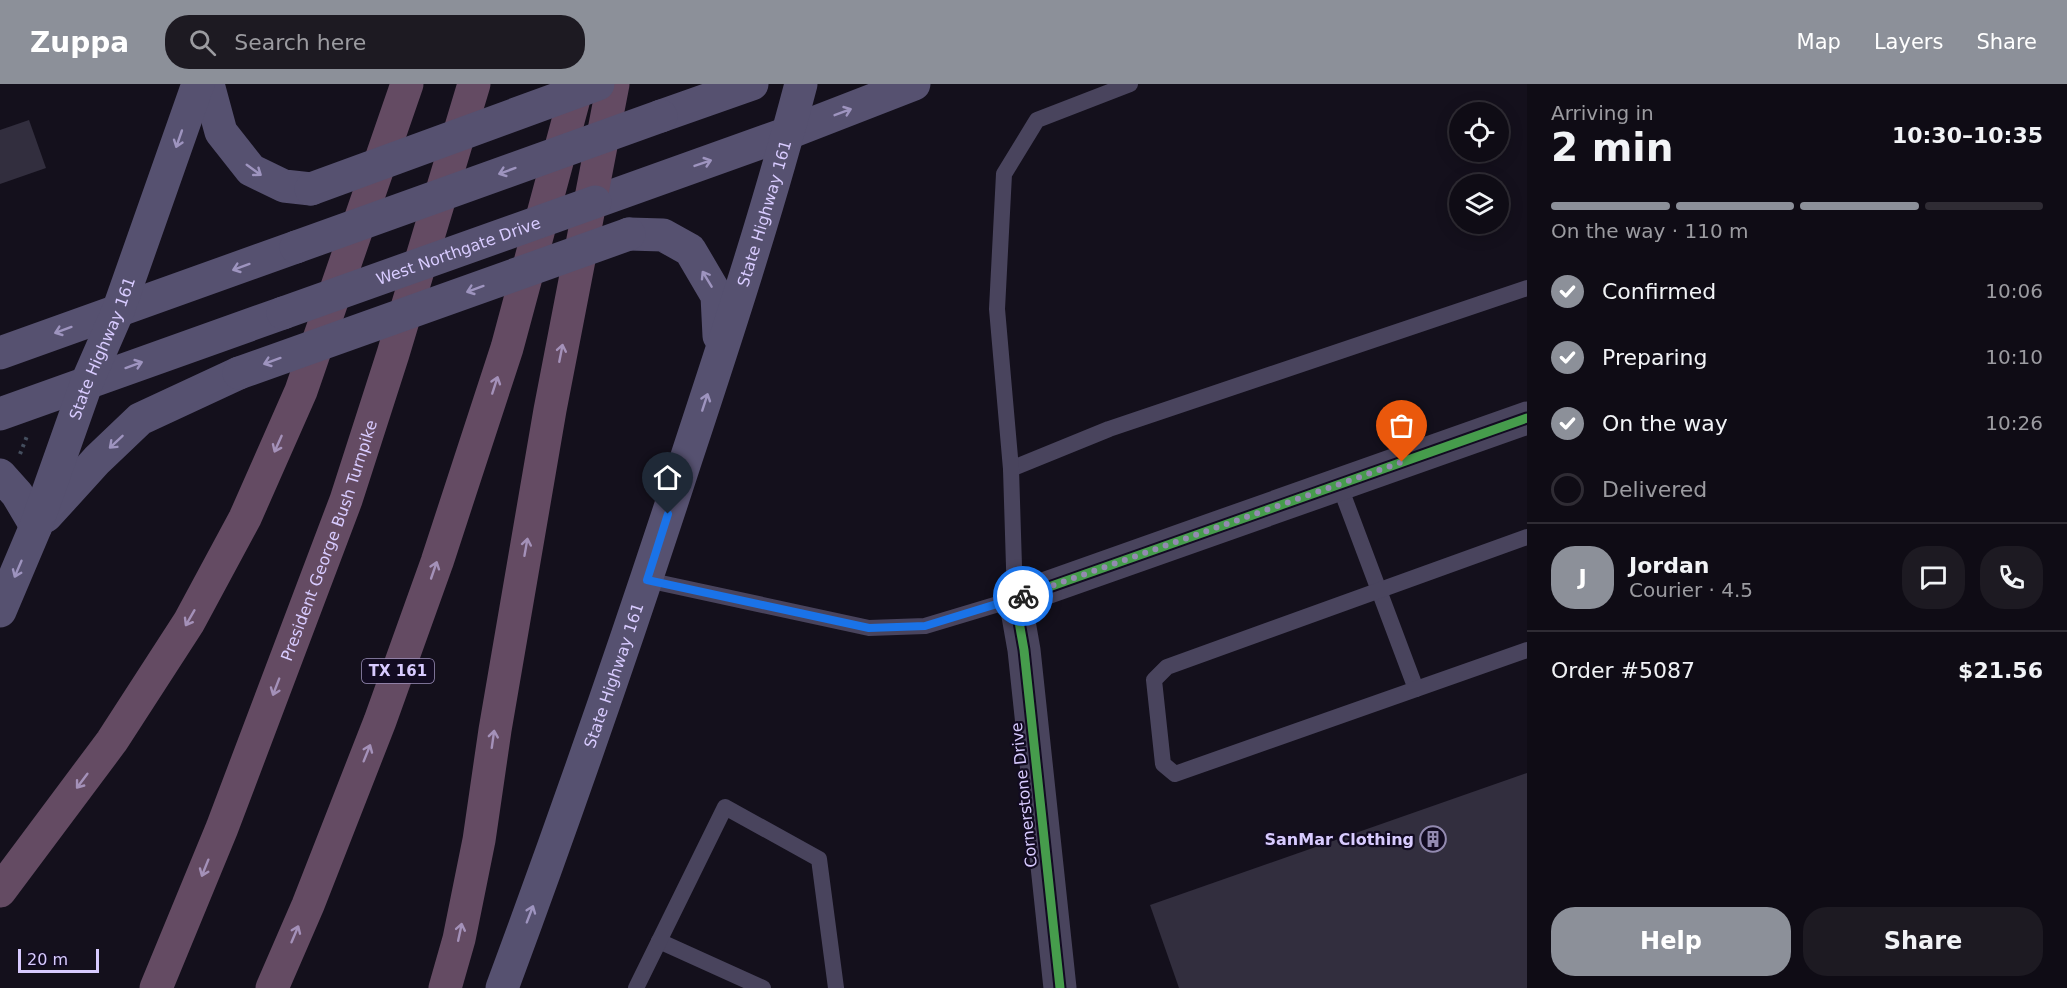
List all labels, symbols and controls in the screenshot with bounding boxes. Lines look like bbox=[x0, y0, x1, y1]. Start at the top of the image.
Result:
search box bbox=[165, 15, 585, 69]
text: Zuppa bbox=[30, 26, 129, 59]
icon: search bbox=[186, 26, 219, 59]
text: Search here bbox=[234, 30, 366, 55]
text: Map bbox=[1797, 30, 1841, 54]
text: Layers bbox=[1874, 30, 1943, 54]
text: Share bbox=[1976, 30, 2037, 54]
text: Arriving in bbox=[1551, 101, 1654, 125]
map controls bbox=[1449, 102, 1509, 234]
button: locate bbox=[1449, 102, 1509, 162]
one-way arrow bbox=[833, 106, 851, 117]
text: 10:30–10:35 bbox=[1892, 123, 2043, 148]
text: 2 min bbox=[1551, 125, 1673, 170]
one-way arrow bbox=[172, 129, 183, 148]
street label: State Highway 161 bbox=[733, 138, 795, 289]
one-way arrow bbox=[693, 157, 712, 168]
one-way arrow bbox=[245, 164, 261, 176]
one-way arrow bbox=[499, 167, 517, 178]
button: layers bbox=[1449, 174, 1509, 234]
street label: West Northgate Drive bbox=[374, 213, 543, 289]
text: On the way · 110 m bbox=[1551, 219, 1749, 243]
one-way arrow bbox=[232, 262, 251, 273]
one-way arrow bbox=[701, 271, 713, 288]
street label: State Highway 161 bbox=[65, 274, 139, 422]
icon: check bbox=[1551, 275, 1584, 308]
text: Confirmed bbox=[1602, 279, 1716, 304]
text: 10:06 bbox=[1985, 279, 2043, 303]
one-way arrow bbox=[466, 284, 485, 295]
one-way arrow bbox=[54, 326, 73, 337]
icon: check bbox=[1551, 341, 1584, 374]
one-way arrow bbox=[556, 343, 567, 363]
text: Preparing bbox=[1602, 345, 1708, 370]
text: 10:10 bbox=[1985, 345, 2043, 369]
one-way arrow bbox=[263, 357, 281, 368]
one-way arrow bbox=[124, 359, 143, 370]
one-way arrow bbox=[490, 376, 501, 395]
one-way arrow bbox=[700, 393, 711, 412]
pin bbox=[1376, 400, 1427, 462]
icon: check bbox=[1551, 407, 1584, 440]
icon: bag bbox=[1385, 409, 1418, 442]
text: On the way bbox=[1602, 411, 1728, 436]
text: 10:26 bbox=[1985, 411, 2043, 435]
street label: President George Bush Turnpike bbox=[277, 417, 381, 664]
one-way arrow bbox=[109, 435, 124, 449]
one-way arrow bbox=[271, 435, 283, 453]
pin bbox=[642, 452, 693, 514]
icon: home bbox=[651, 461, 684, 494]
text: Delivered bbox=[1602, 477, 1707, 502]
one-way arrow bbox=[521, 538, 532, 558]
button: chat bbox=[1902, 546, 1965, 609]
button: phone bbox=[1980, 546, 2043, 609]
text: Jordan bbox=[1629, 553, 1709, 578]
one-way arrow bbox=[12, 559, 23, 577]
one-way arrow bbox=[429, 561, 440, 580]
text: J bbox=[1578, 565, 1587, 590]
courier bbox=[993, 566, 1053, 626]
text: Courier · 4.5 bbox=[1629, 578, 1753, 602]
icon: bike bbox=[1007, 580, 1040, 613]
street label: State Highway 161 bbox=[580, 600, 647, 750]
one-way arrow bbox=[184, 610, 196, 627]
text: Order #5087 bbox=[1551, 658, 1695, 683]
text: $21.56 bbox=[1958, 658, 2043, 683]
road number: TX 161 bbox=[362, 659, 434, 683]
one-way arrow bbox=[270, 677, 281, 696]
street label: Cornerstone Drive bbox=[1007, 721, 1041, 869]
one-way arrow bbox=[488, 730, 499, 750]
one-way arrow bbox=[363, 744, 374, 763]
one-way arrow bbox=[76, 772, 89, 788]
building icon: SanMar Clothing bbox=[1418, 824, 1448, 854]
place label: SanMar Clothing bbox=[1265, 830, 1414, 849]
one-way arrow bbox=[199, 859, 210, 877]
one-way arrow bbox=[525, 905, 536, 923]
button: Help bbox=[1551, 907, 1791, 976]
button: Share bbox=[1803, 907, 2043, 976]
one-way arrow bbox=[455, 922, 466, 942]
one-way arrow bbox=[290, 925, 301, 944]
scale bar bbox=[18, 946, 99, 974]
text: 20 m bbox=[27, 950, 68, 969]

